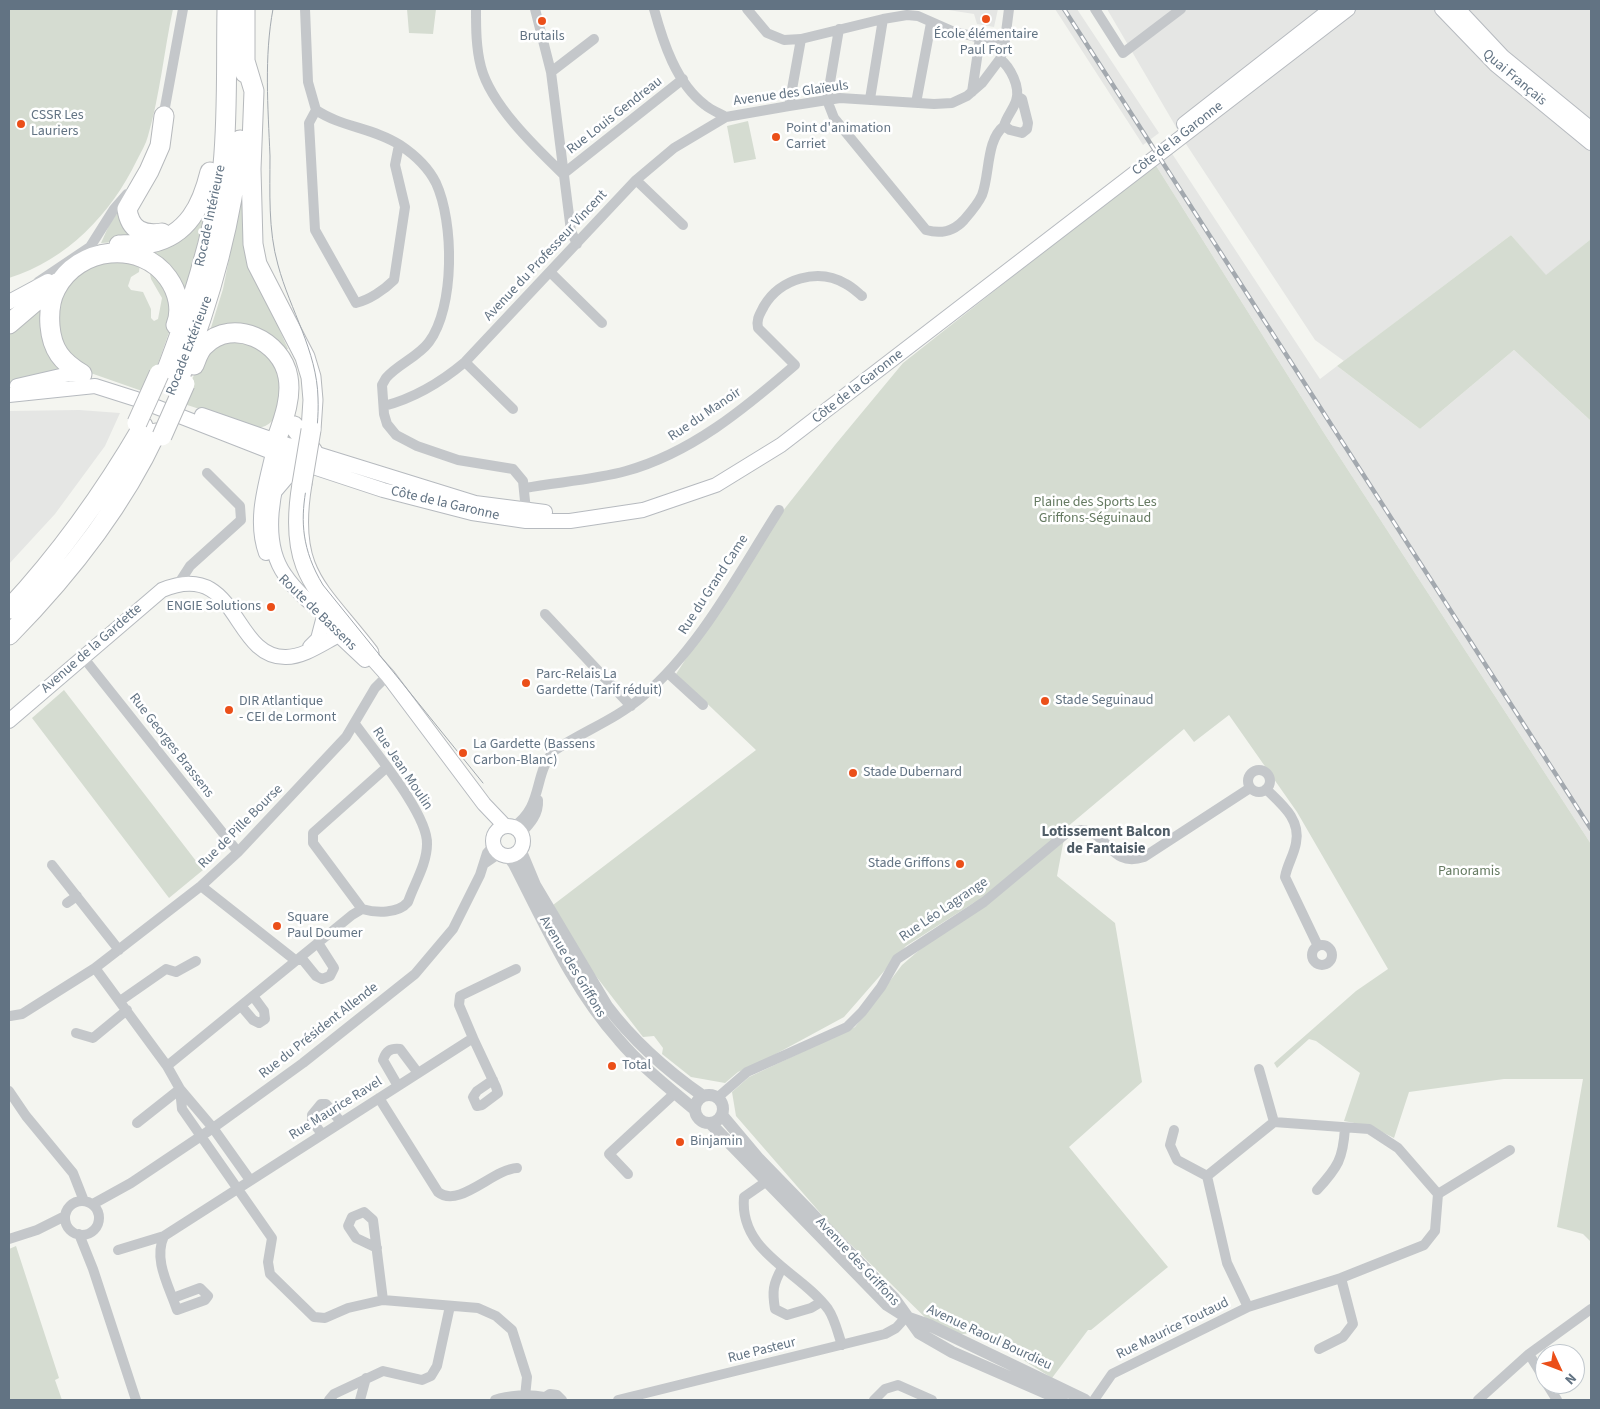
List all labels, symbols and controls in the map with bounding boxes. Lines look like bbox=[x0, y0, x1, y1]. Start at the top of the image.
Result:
marker: École élémentaire Paul Fort bbox=[980, 13, 992, 25]
marker: Brutails bbox=[536, 15, 548, 27]
place label: École élémentaire Paul Fort bbox=[934, 27, 1038, 59]
place label: Brutails bbox=[519, 29, 565, 45]
street label: Quai Français bbox=[1478, 46, 1550, 110]
street label: Rue Louis Gendreau bbox=[564, 74, 666, 158]
street label: Avenue des Glaïeuls bbox=[732, 78, 850, 110]
street label: Côte de la Garonne bbox=[1129, 98, 1227, 180]
place label: CSSR Les Lauriers bbox=[31, 108, 84, 140]
marker: CSSR Les Lauriers bbox=[15, 118, 27, 130]
place label: Point d'animation Carriet bbox=[786, 121, 891, 154]
marker: Point d'animation Carriet bbox=[770, 131, 782, 143]
street label: Rocade Intérieure bbox=[192, 164, 230, 268]
street label: Avenue du Professeur Vincent bbox=[481, 187, 611, 325]
street label: Rocade Extérieure bbox=[163, 294, 217, 398]
street label: Côte de la Garonne bbox=[809, 346, 907, 428]
street label: Rue du Manoir bbox=[665, 384, 745, 446]
street label: Côte de la Garonne bbox=[389, 483, 501, 525]
park label: Plaine des Sports Les Griffons-Séguinaud bbox=[1033, 495, 1157, 528]
street label: Rue du Grand Came bbox=[675, 532, 753, 638]
street label: Route de Bassens bbox=[274, 571, 360, 655]
place label: ENGIE Solutions bbox=[167, 599, 261, 615]
street label: Avenue de la Gardette bbox=[38, 601, 146, 697]
marker: ENGIE Solutions bbox=[265, 601, 277, 613]
place label: Parc-Relais La Gardette (Tarif réduit) bbox=[536, 667, 662, 700]
marker: Parc-Relais La Gardette (Tarif réduit) bbox=[520, 677, 532, 689]
street label: Rue Georges Brassens bbox=[125, 691, 217, 801]
place label: Stade Seguinaud bbox=[1055, 693, 1154, 709]
place label: DIR Atlantique - CEI de Lormont bbox=[239, 694, 336, 726]
marker: Stade Seguinaud bbox=[1039, 695, 1051, 707]
marker: DIR Atlantique - CEI de Lormont bbox=[223, 704, 235, 716]
street label: Rue Jean Moulin bbox=[368, 724, 436, 814]
place label: La Gardette (Bassens Carbon-Blanc) bbox=[473, 737, 595, 770]
marker: La Gardette (Bassens Carbon-Blanc) bbox=[457, 747, 469, 759]
place label: Stade Dubernard bbox=[863, 765, 962, 781]
marker: Stade Dubernard bbox=[847, 767, 859, 779]
street label: Rue de Pille Bourse bbox=[195, 781, 287, 873]
district label: Lotissement Balcon de Fantaisie bbox=[1041, 824, 1171, 859]
place label: Stade Griffons bbox=[868, 856, 950, 872]
marker: Stade Griffons bbox=[954, 858, 966, 870]
park label: Panoramis bbox=[1438, 864, 1500, 880]
street label: Rue Léo Lagrange bbox=[896, 874, 992, 946]
place label: Square Paul Doumer bbox=[287, 910, 363, 942]
street label: Avenue des Griffons bbox=[535, 913, 609, 1021]
marker: Square Paul Doumer bbox=[271, 920, 283, 932]
street label: Rue du Président Allende bbox=[256, 979, 382, 1083]
place label: Total bbox=[622, 1058, 651, 1074]
marker: Total bbox=[606, 1060, 618, 1072]
street label: Rue Maurice Ravel bbox=[286, 1074, 386, 1144]
place label: Binjamin bbox=[690, 1134, 743, 1150]
marker: Binjamin bbox=[674, 1136, 686, 1148]
street label: Avenue des Griffons bbox=[812, 1214, 902, 1310]
street label: Rue Maurice Toutaud bbox=[1114, 1294, 1232, 1364]
street label: Avenue Raoul Bourdieu bbox=[924, 1302, 1054, 1374]
street label: Rue Pasteur bbox=[726, 1334, 798, 1368]
north arrow bbox=[1535, 1344, 1585, 1394]
text: N bbox=[1560, 1368, 1581, 1389]

